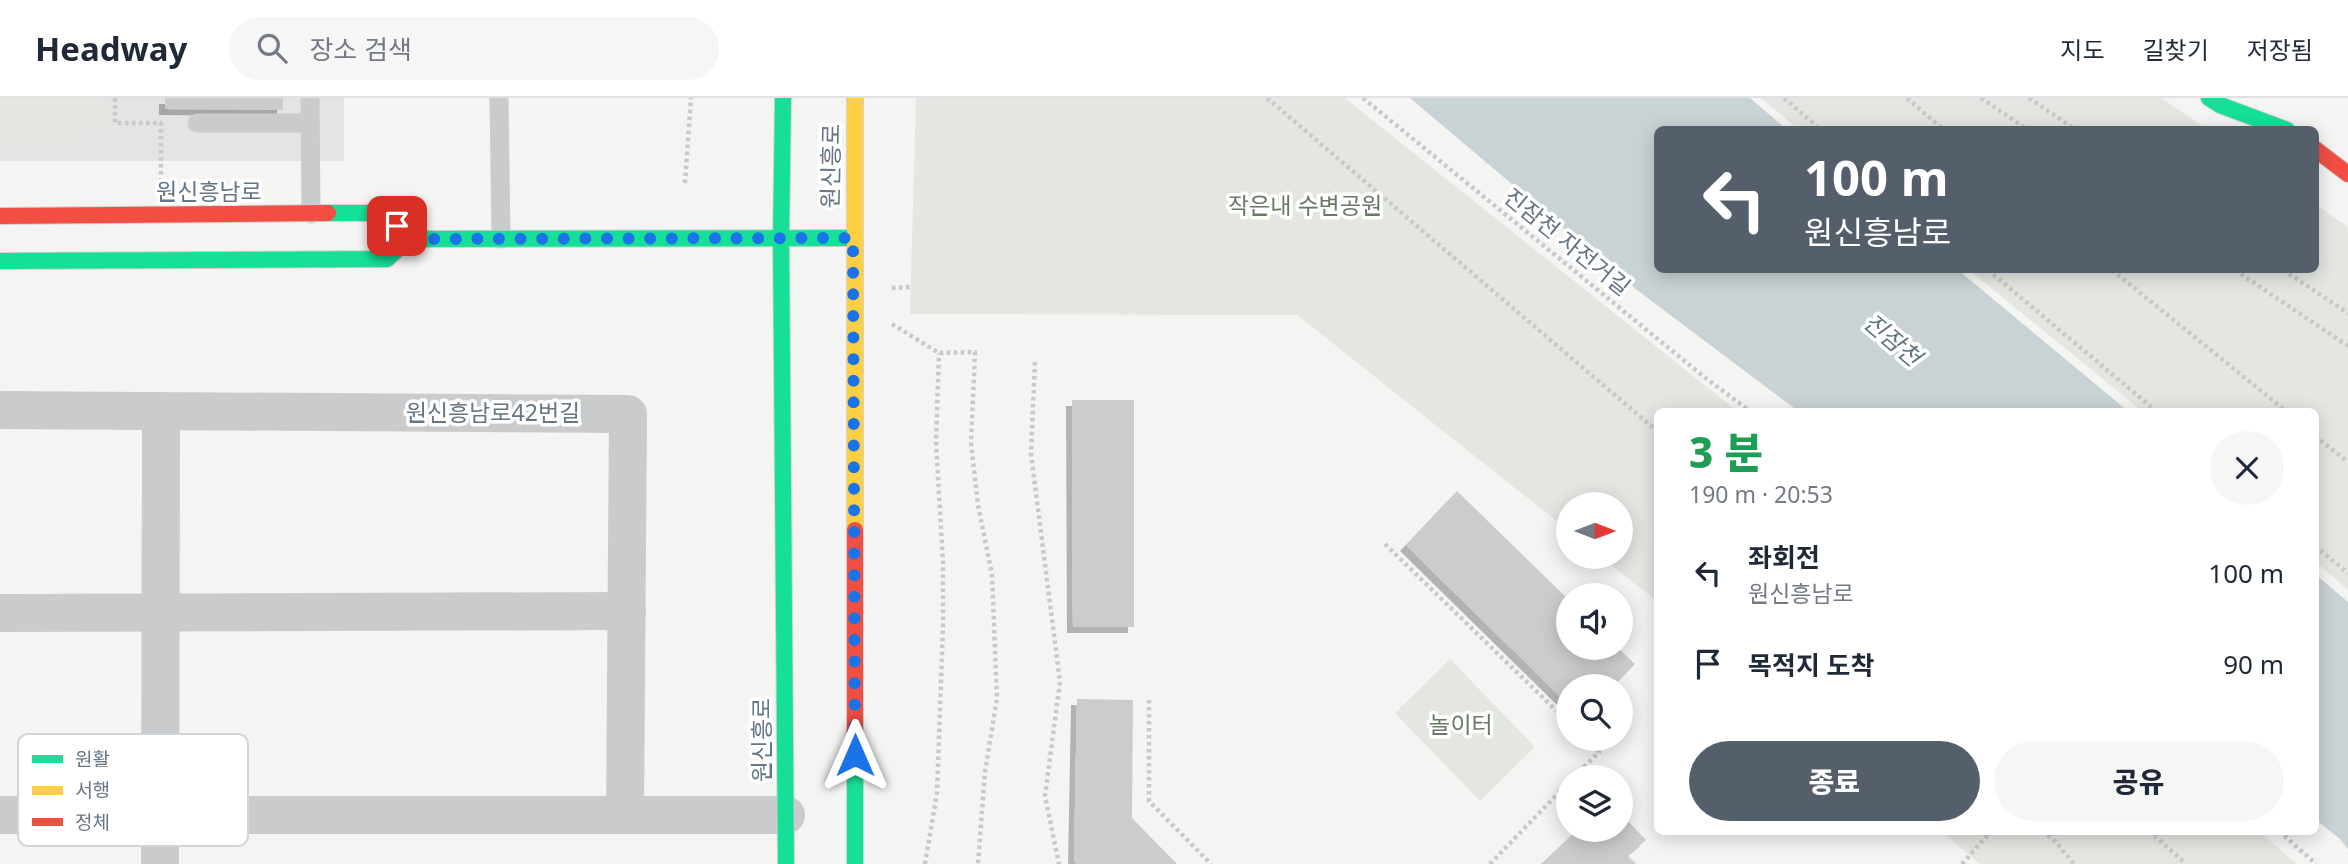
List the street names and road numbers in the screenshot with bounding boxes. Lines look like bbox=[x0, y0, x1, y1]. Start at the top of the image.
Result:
street label: 원신흥로 bbox=[813, 123, 847, 209]
street label: 원신흥남로 bbox=[156, 175, 262, 207]
street label: 진잠천 자전거길 bbox=[1498, 180, 1638, 302]
street label: 원신흥남로42번길 bbox=[406, 396, 580, 428]
street label: 원신흥로 bbox=[745, 698, 777, 782]

